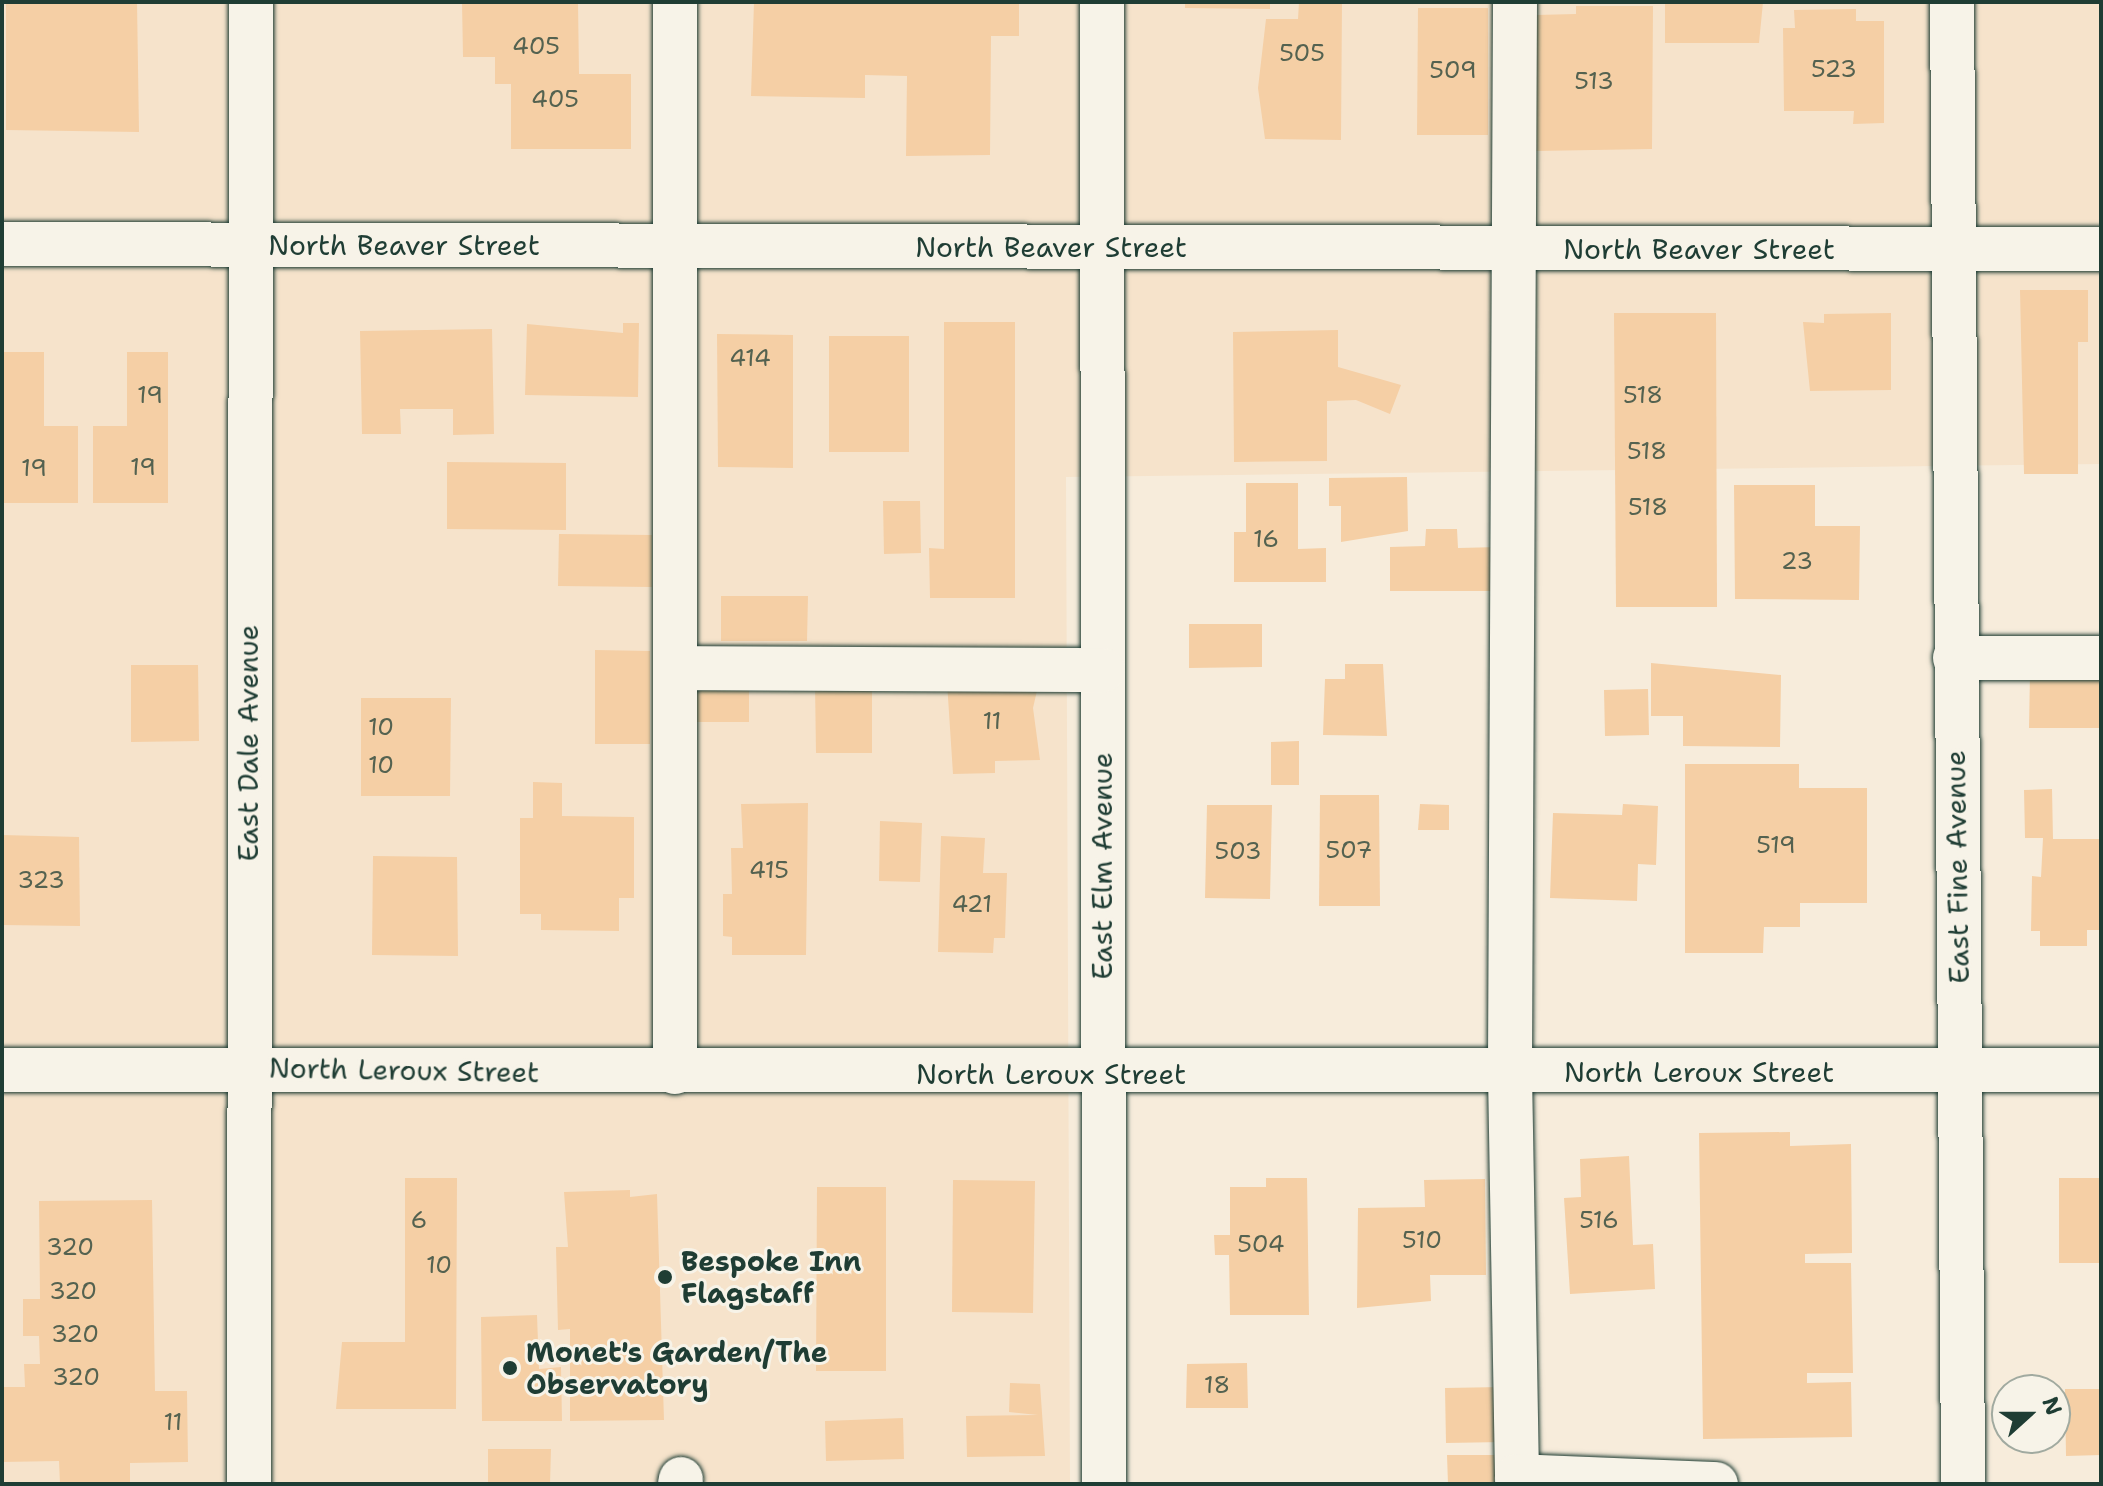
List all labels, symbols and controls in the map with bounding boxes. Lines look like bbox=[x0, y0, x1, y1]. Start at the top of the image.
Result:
house number: 405 bbox=[512, 33, 560, 61]
house number: 505 bbox=[1279, 40, 1325, 68]
house number: 523 bbox=[1811, 56, 1857, 84]
house number: 509 bbox=[1429, 57, 1477, 85]
house number: 513 bbox=[1574, 68, 1614, 96]
house number: 405 bbox=[531, 86, 579, 114]
street label: North Beaver Street bbox=[268, 228, 540, 262]
street label: North Beaver Street bbox=[915, 230, 1187, 264]
street label: North Beaver Street bbox=[1563, 232, 1835, 266]
house number: 414 bbox=[729, 345, 771, 373]
house number: 19 bbox=[137, 382, 163, 410]
house number: 518 bbox=[1623, 382, 1663, 410]
house number: 518 bbox=[1627, 438, 1667, 466]
house number: 19 bbox=[130, 454, 156, 482]
house number: 19 bbox=[21, 455, 47, 483]
house number: 518 bbox=[1628, 494, 1668, 522]
house number: 16 bbox=[1253, 526, 1279, 554]
house number: 23 bbox=[1781, 548, 1813, 576]
street label: East Dale Avenue bbox=[231, 625, 265, 861]
house number: 11 bbox=[982, 708, 1002, 736]
house number: 10 bbox=[368, 714, 394, 742]
street label: East Fine Avenue bbox=[1938, 750, 1976, 984]
house number: 10 bbox=[368, 752, 394, 780]
street label: East Elm Avenue bbox=[1085, 752, 1119, 980]
house number: 519 bbox=[1756, 832, 1796, 860]
house number: 507 bbox=[1326, 837, 1372, 865]
house number: 503 bbox=[1215, 838, 1261, 866]
house number: 415 bbox=[749, 857, 789, 885]
house number: 323 bbox=[17, 867, 65, 895]
house number: 421 bbox=[952, 891, 992, 919]
street label: North Leroux Street bbox=[268, 1051, 540, 1089]
street label: North Leroux Street bbox=[1564, 1055, 1834, 1089]
street label: North Leroux Street bbox=[916, 1057, 1186, 1091]
house number: 6 bbox=[411, 1207, 427, 1235]
house number: 516 bbox=[1579, 1207, 1619, 1235]
house number: 510 bbox=[1402, 1227, 1442, 1255]
house number: 504 bbox=[1237, 1231, 1285, 1259]
house number: 320 bbox=[46, 1234, 94, 1262]
place label: Bespoke Inn Flagstaff bbox=[681, 1244, 861, 1310]
house number: 10 bbox=[426, 1252, 452, 1280]
marker: Bespoke Inn Flagstaff bbox=[656, 1268, 674, 1286]
house number: 320 bbox=[49, 1278, 97, 1306]
house number: 320 bbox=[51, 1321, 99, 1349]
place label: Monet's Garden/The Observatory bbox=[526, 1335, 828, 1401]
marker: Monet's Garden/The Observatory bbox=[501, 1359, 519, 1377]
house number: 320 bbox=[52, 1364, 100, 1392]
house number: 18 bbox=[1204, 1372, 1230, 1400]
north arrow bbox=[1991, 1374, 2071, 1454]
text: N bbox=[2035, 1393, 2069, 1419]
house number: 11 bbox=[163, 1409, 183, 1437]

